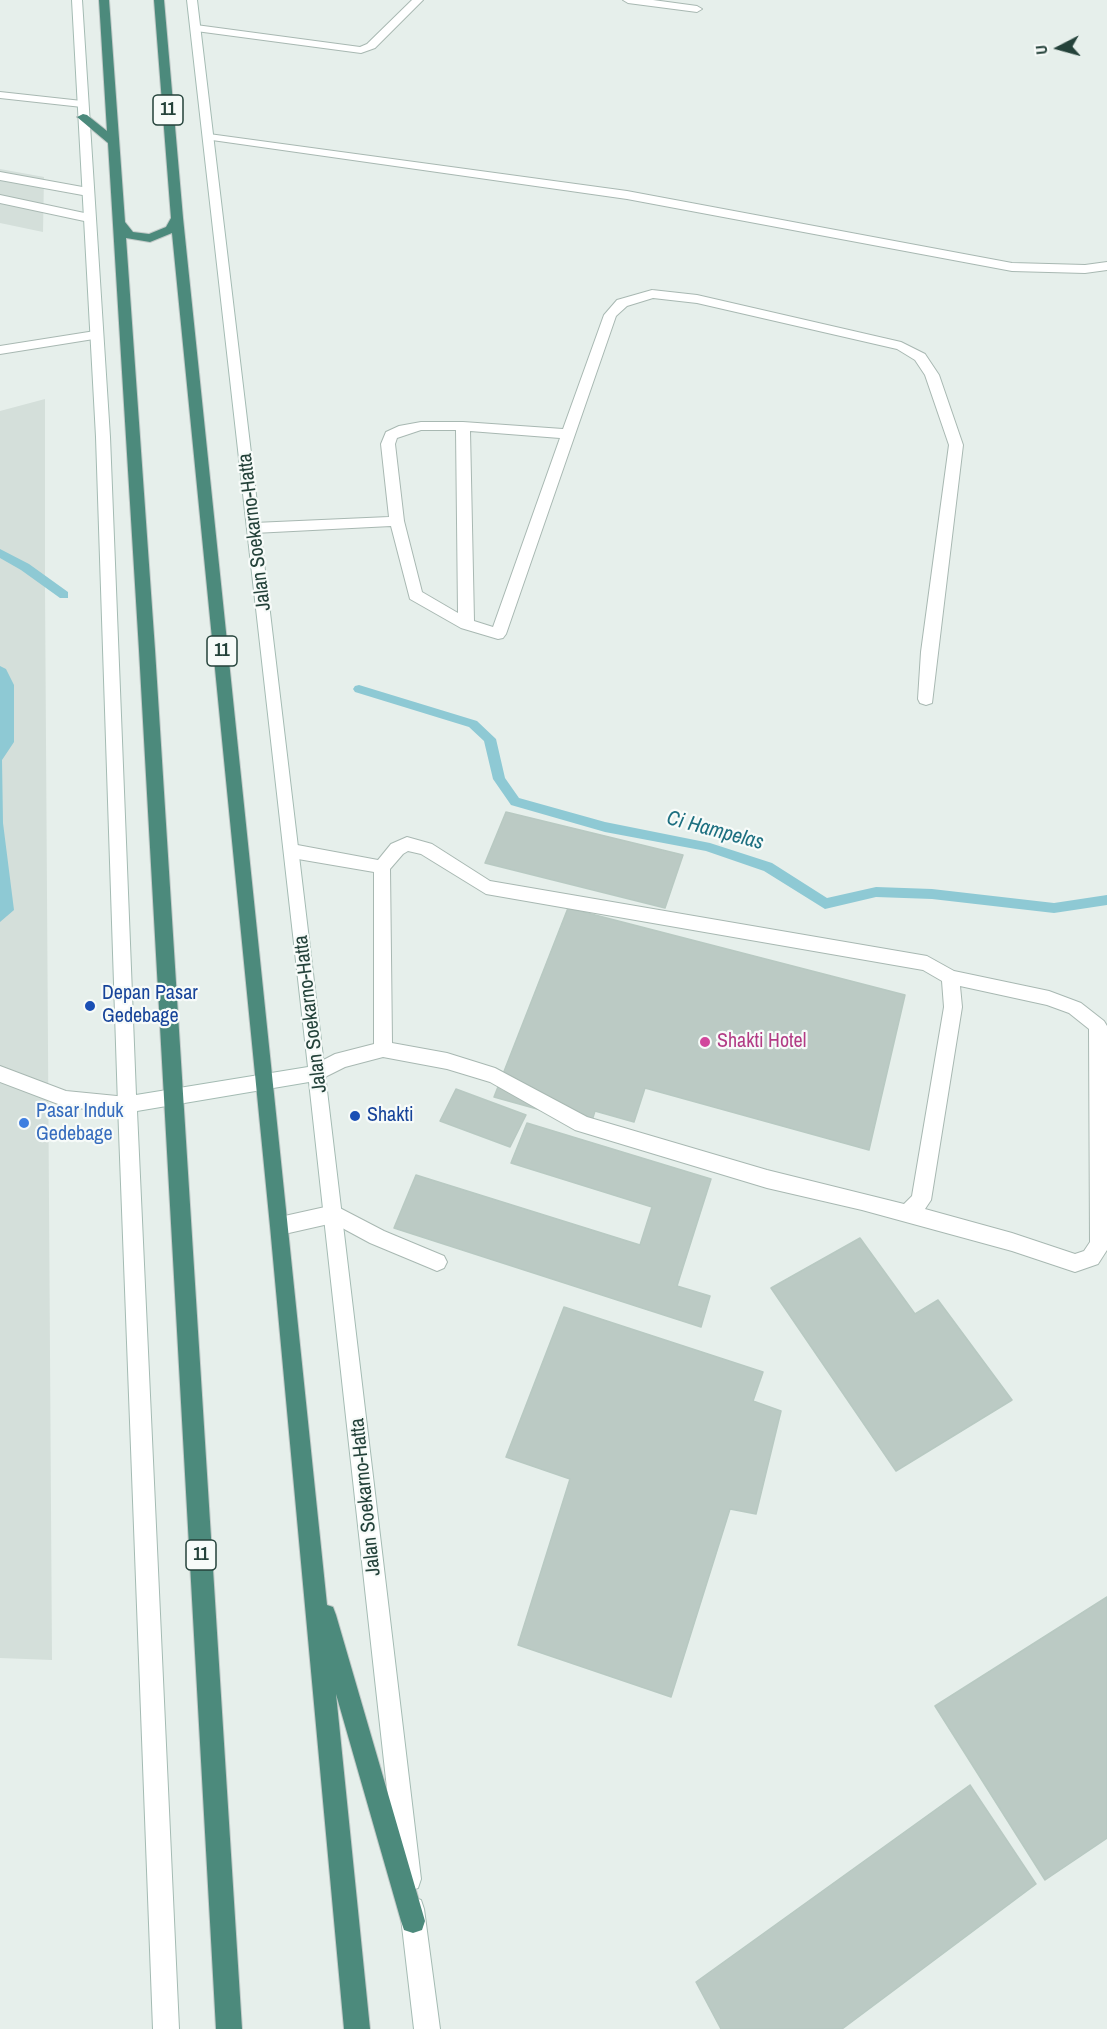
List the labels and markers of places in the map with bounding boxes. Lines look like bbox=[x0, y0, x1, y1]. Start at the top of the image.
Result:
place label: Depan Pasar Gedebage bbox=[102, 982, 198, 1029]
marker: Depan Pasar Gedebage bbox=[83, 999, 97, 1013]
place label: Shakti Hotel bbox=[717, 1030, 806, 1054]
marker: Shakti Hotel bbox=[698, 1035, 712, 1049]
place label: Pasar Induk Gedebage bbox=[36, 1100, 124, 1147]
place label: Shakti bbox=[367, 1104, 413, 1128]
marker: Shakti bbox=[348, 1109, 362, 1123]
marker: Pasar Induk Gedebage bbox=[17, 1116, 31, 1130]

